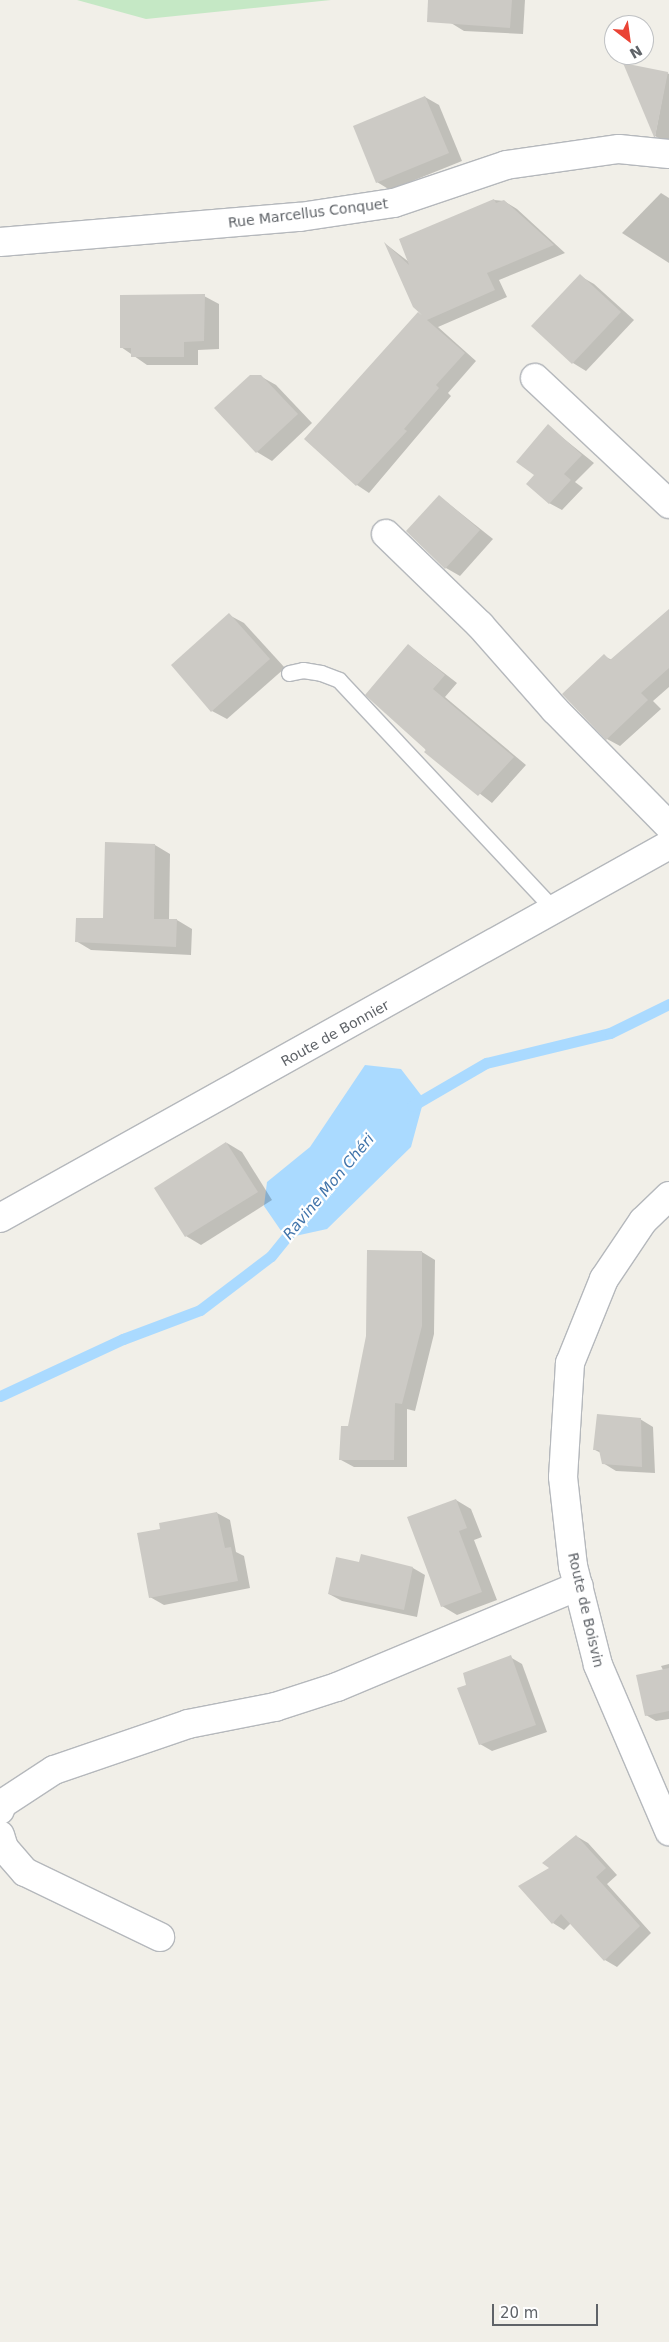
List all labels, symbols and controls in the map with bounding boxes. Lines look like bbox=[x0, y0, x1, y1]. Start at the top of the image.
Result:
north arrow bbox=[604, 15, 654, 65]
text: N bbox=[627, 42, 645, 62]
street label: Rue Marcellus Conquet bbox=[227, 195, 389, 231]
street label: Route de Bonnier bbox=[278, 996, 392, 1070]
water label: Ravine Mon Chéri bbox=[280, 1131, 378, 1243]
street label: Route de Boisvin bbox=[565, 1551, 607, 1669]
scale bar bbox=[494, 2294, 600, 2326]
text: 20 m bbox=[500, 2304, 538, 2322]

